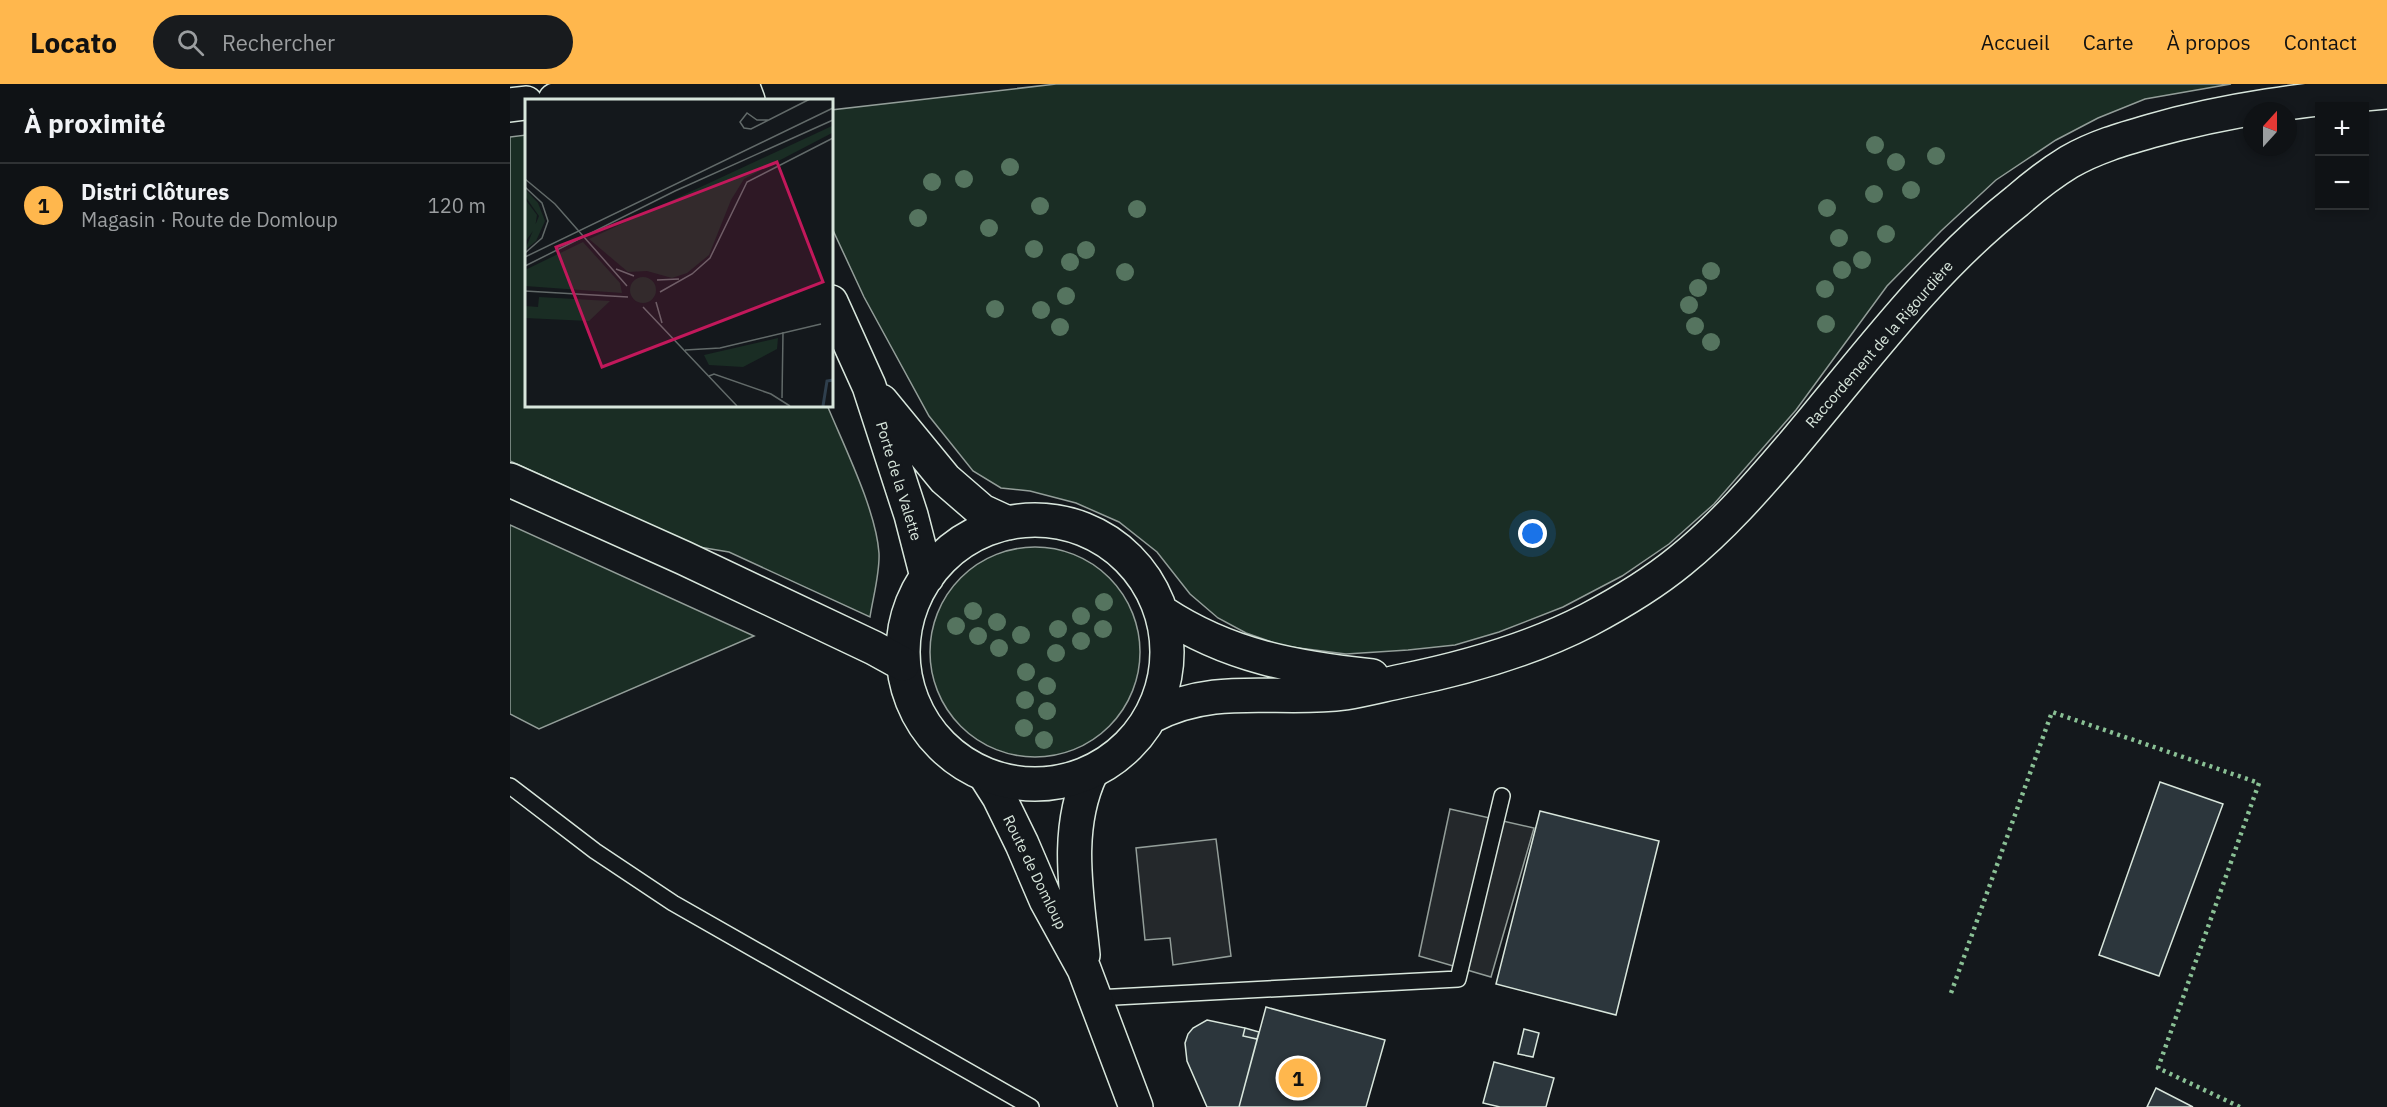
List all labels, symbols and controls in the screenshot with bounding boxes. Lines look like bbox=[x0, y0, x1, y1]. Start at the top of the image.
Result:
search box bbox=[153, 15, 573, 69]
text: Locato bbox=[30, 24, 117, 61]
icon: search bbox=[174, 26, 207, 59]
text: Rechercher bbox=[222, 28, 335, 57]
text: Accueil bbox=[1981, 28, 2050, 56]
text: Carte bbox=[2083, 28, 2134, 56]
text: À propos bbox=[2167, 28, 2251, 56]
text: Contact bbox=[2284, 28, 2357, 56]
inset map bbox=[525, 99, 832, 406]
north arrow bbox=[2243, 102, 2297, 156]
map controls bbox=[2315, 102, 2369, 210]
button: + bbox=[2315, 102, 2369, 156]
text: À proximité bbox=[24, 106, 166, 140]
button: − bbox=[2315, 156, 2369, 210]
text: Distri Clôtures bbox=[81, 177, 229, 206]
text: 1 bbox=[38, 192, 50, 219]
text: 120 m bbox=[428, 192, 486, 219]
text: Magasin · Route de Domloup bbox=[81, 206, 338, 233]
street label: Raccordement de la Rigourdière bbox=[1801, 256, 1957, 432]
street label: Porte de la Valette bbox=[872, 419, 926, 543]
your location bbox=[1518, 519, 1547, 548]
street label: Route de Domloup bbox=[999, 812, 1071, 932]
pin: 1 bbox=[1278, 1056, 1318, 1100]

